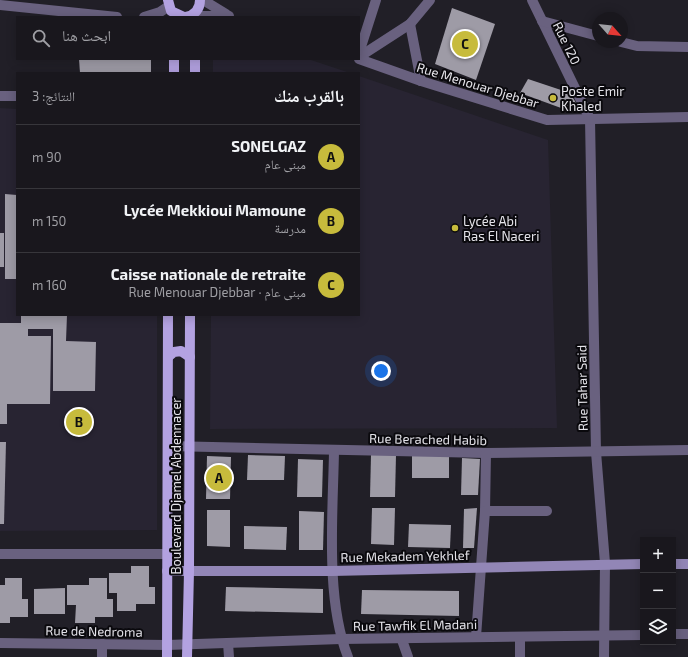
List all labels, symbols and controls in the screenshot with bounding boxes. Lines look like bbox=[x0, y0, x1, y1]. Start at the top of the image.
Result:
north arrow bbox=[592, 12, 628, 48]
search box bbox=[16, 16, 360, 60]
street label: Rue 120 bbox=[550, 19, 584, 67]
text: ابحث هنا bbox=[62, 26, 111, 44]
icon: search bbox=[30, 27, 52, 49]
pin: C bbox=[452, 29, 478, 59]
street label: Rue Menouar Djebbar bbox=[415, 59, 541, 111]
place label: Poste Emir Khaled bbox=[561, 83, 625, 114]
text: بالقرب منك bbox=[274, 85, 344, 105]
text: النتائج: 3 bbox=[32, 88, 75, 104]
marker: Poste Emir Khaled bbox=[548, 93, 558, 103]
text: SONELGAZ bbox=[231, 137, 306, 155]
text: 90 m bbox=[32, 149, 62, 165]
text: A bbox=[327, 149, 335, 165]
text: مبنى عام bbox=[264, 156, 306, 172]
text: Lycée Mekkioui Mamoune bbox=[124, 201, 306, 219]
text: 150 m bbox=[32, 213, 66, 229]
text: B bbox=[327, 213, 335, 229]
place label: Lycée Abi Ras El Naceri bbox=[463, 213, 539, 244]
text: مدرسة bbox=[274, 220, 306, 236]
marker: Lycée Abi Ras El Naceri bbox=[450, 223, 460, 233]
text: Caisse nationale de retraite bbox=[111, 265, 306, 283]
text: 160 m bbox=[32, 277, 67, 293]
text: C bbox=[327, 277, 335, 293]
text: مبنى عام · Rue Menouar Djebbar bbox=[129, 284, 306, 300]
street label: Rue Tahar Said bbox=[573, 345, 591, 431]
your location bbox=[371, 361, 391, 381]
street label: Boulevard Djamel Abdennacer bbox=[168, 397, 184, 575]
pin: B bbox=[66, 407, 92, 437]
street label: Rue Berached Habib bbox=[369, 430, 487, 448]
pin: A bbox=[206, 463, 232, 493]
map controls bbox=[640, 537, 676, 645]
button: + bbox=[640, 537, 676, 573]
street label: Rue Mekadem Yekhlef bbox=[340, 547, 471, 565]
button: − bbox=[640, 573, 676, 609]
button: layers bbox=[640, 609, 676, 645]
street label: Rue Tawfik El Madani bbox=[353, 616, 477, 634]
street label: Rue de Nedroma bbox=[45, 622, 143, 640]

